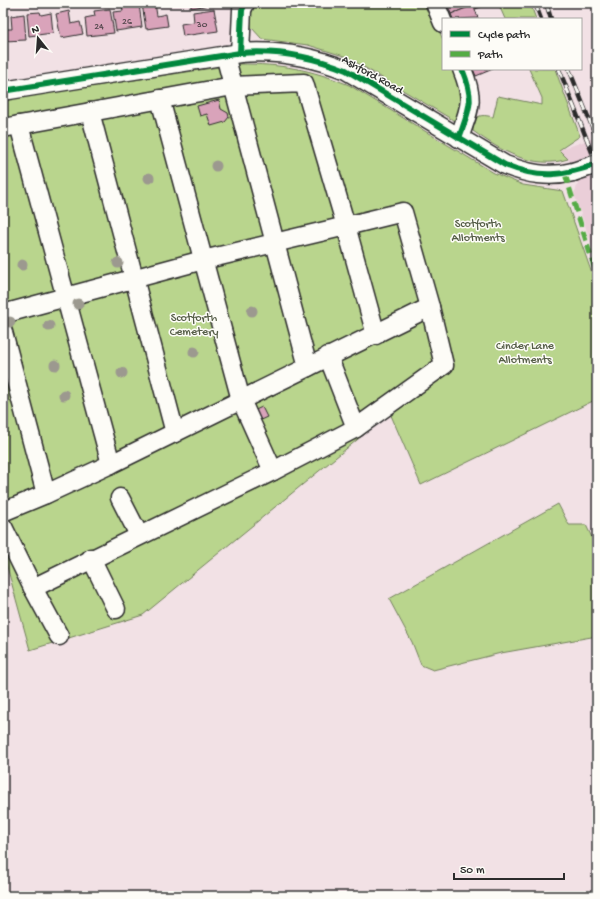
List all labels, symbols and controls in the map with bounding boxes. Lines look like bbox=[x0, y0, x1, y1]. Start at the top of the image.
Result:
house number: 26 bbox=[122, 16, 133, 28]
north arrow bbox=[18, 18, 58, 58]
legend bbox=[442, 18, 582, 70]
house number: 30 bbox=[196, 19, 208, 31]
house number: 24 bbox=[94, 21, 104, 33]
text: N bbox=[30, 24, 41, 37]
text: Cycle path bbox=[478, 29, 531, 43]
text: Path bbox=[477, 49, 503, 63]
street label: Ashford Road bbox=[339, 53, 406, 99]
park label: Scotforth Allotments bbox=[451, 218, 505, 246]
park label: Scotforth Cemetery bbox=[170, 312, 218, 340]
park label: Cinder Lane Allotments bbox=[496, 340, 555, 368]
scale bar bbox=[454, 855, 564, 881]
text: 50 m bbox=[460, 864, 485, 878]

